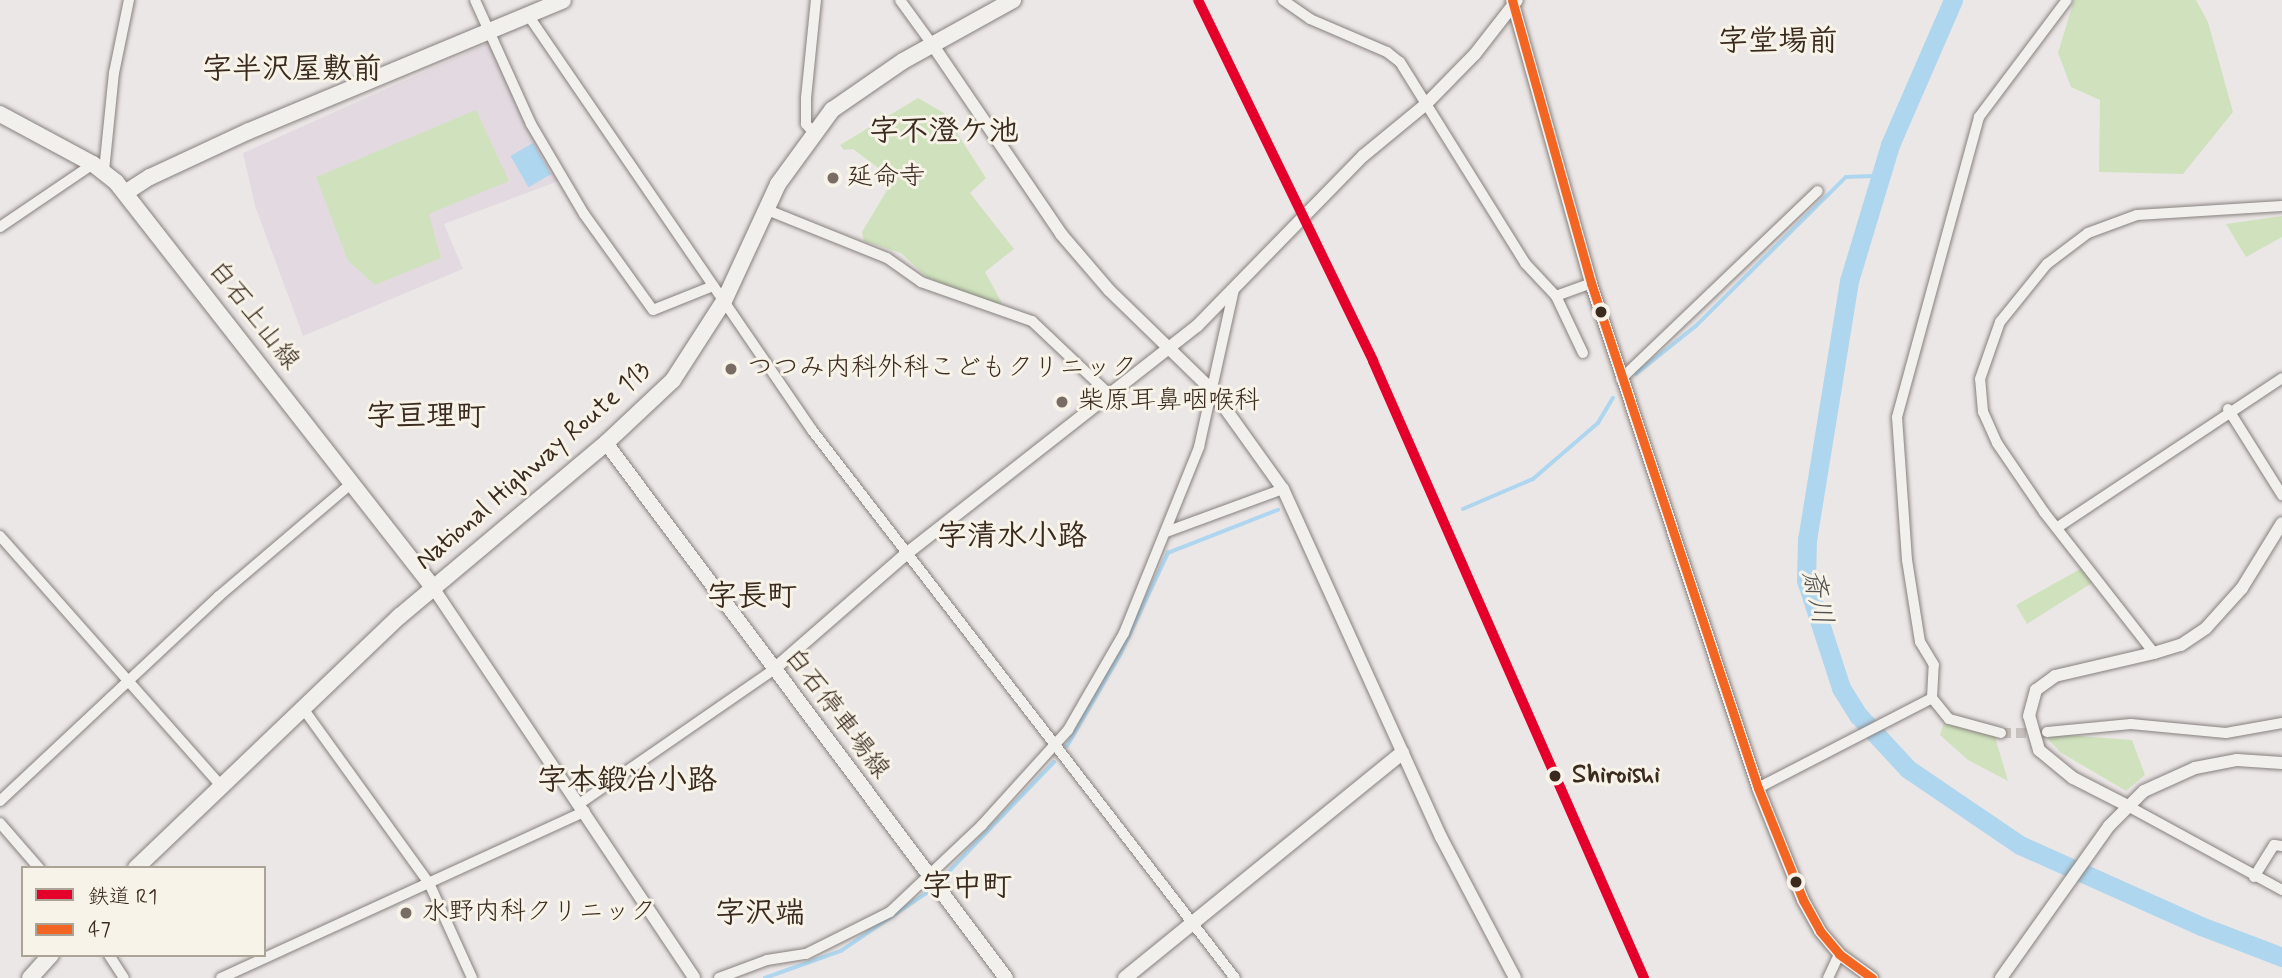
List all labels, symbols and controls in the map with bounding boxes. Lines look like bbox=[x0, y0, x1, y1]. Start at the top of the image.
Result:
district label: 字堂場前 bbox=[1718, 24, 1838, 60]
district label: 字半沢屋敷前 bbox=[202, 52, 382, 88]
district label: 字不澄ケ池 bbox=[869, 114, 1019, 150]
place label: 延命寺 bbox=[847, 162, 925, 194]
marker: 延命寺 bbox=[825, 170, 841, 186]
street label: 白石上山線 bbox=[201, 255, 305, 377]
unlabelled marker bbox=[1594, 305, 1608, 319]
place label: つつみ内科外科こどもクリニック bbox=[747, 353, 1137, 385]
marker: つつみ内科外科こどもクリニック bbox=[721, 359, 741, 379]
street label: National Highway Route 113 bbox=[414, 360, 654, 574]
place label: 柴原耳鼻咽喉科 bbox=[1078, 386, 1260, 418]
marker: 柴原耳鼻咽喉科 bbox=[1052, 392, 1072, 412]
district label: 字亘理町 bbox=[366, 399, 486, 435]
district label: 字清水小路 bbox=[937, 519, 1087, 555]
water label: 斎川 bbox=[1794, 566, 1838, 628]
district label: 字長町 bbox=[707, 579, 797, 615]
street label: 白石停車場線 bbox=[777, 642, 895, 786]
place label: Shiroishi bbox=[1572, 760, 1660, 792]
district label: 字本鍛冶小路 bbox=[537, 763, 717, 799]
marker: Shiroishi bbox=[1544, 765, 1566, 787]
legend bbox=[21, 866, 266, 957]
district label: 字中町 bbox=[922, 869, 1012, 905]
unlabelled marker bbox=[1789, 875, 1803, 889]
text: 鉄道 R1 bbox=[88, 883, 157, 911]
district label: 字沢端 bbox=[715, 896, 805, 932]
place label: 水野内科クリニック bbox=[422, 897, 656, 929]
marker: 水野内科クリニック bbox=[396, 903, 416, 923]
text: 47 bbox=[88, 916, 111, 944]

